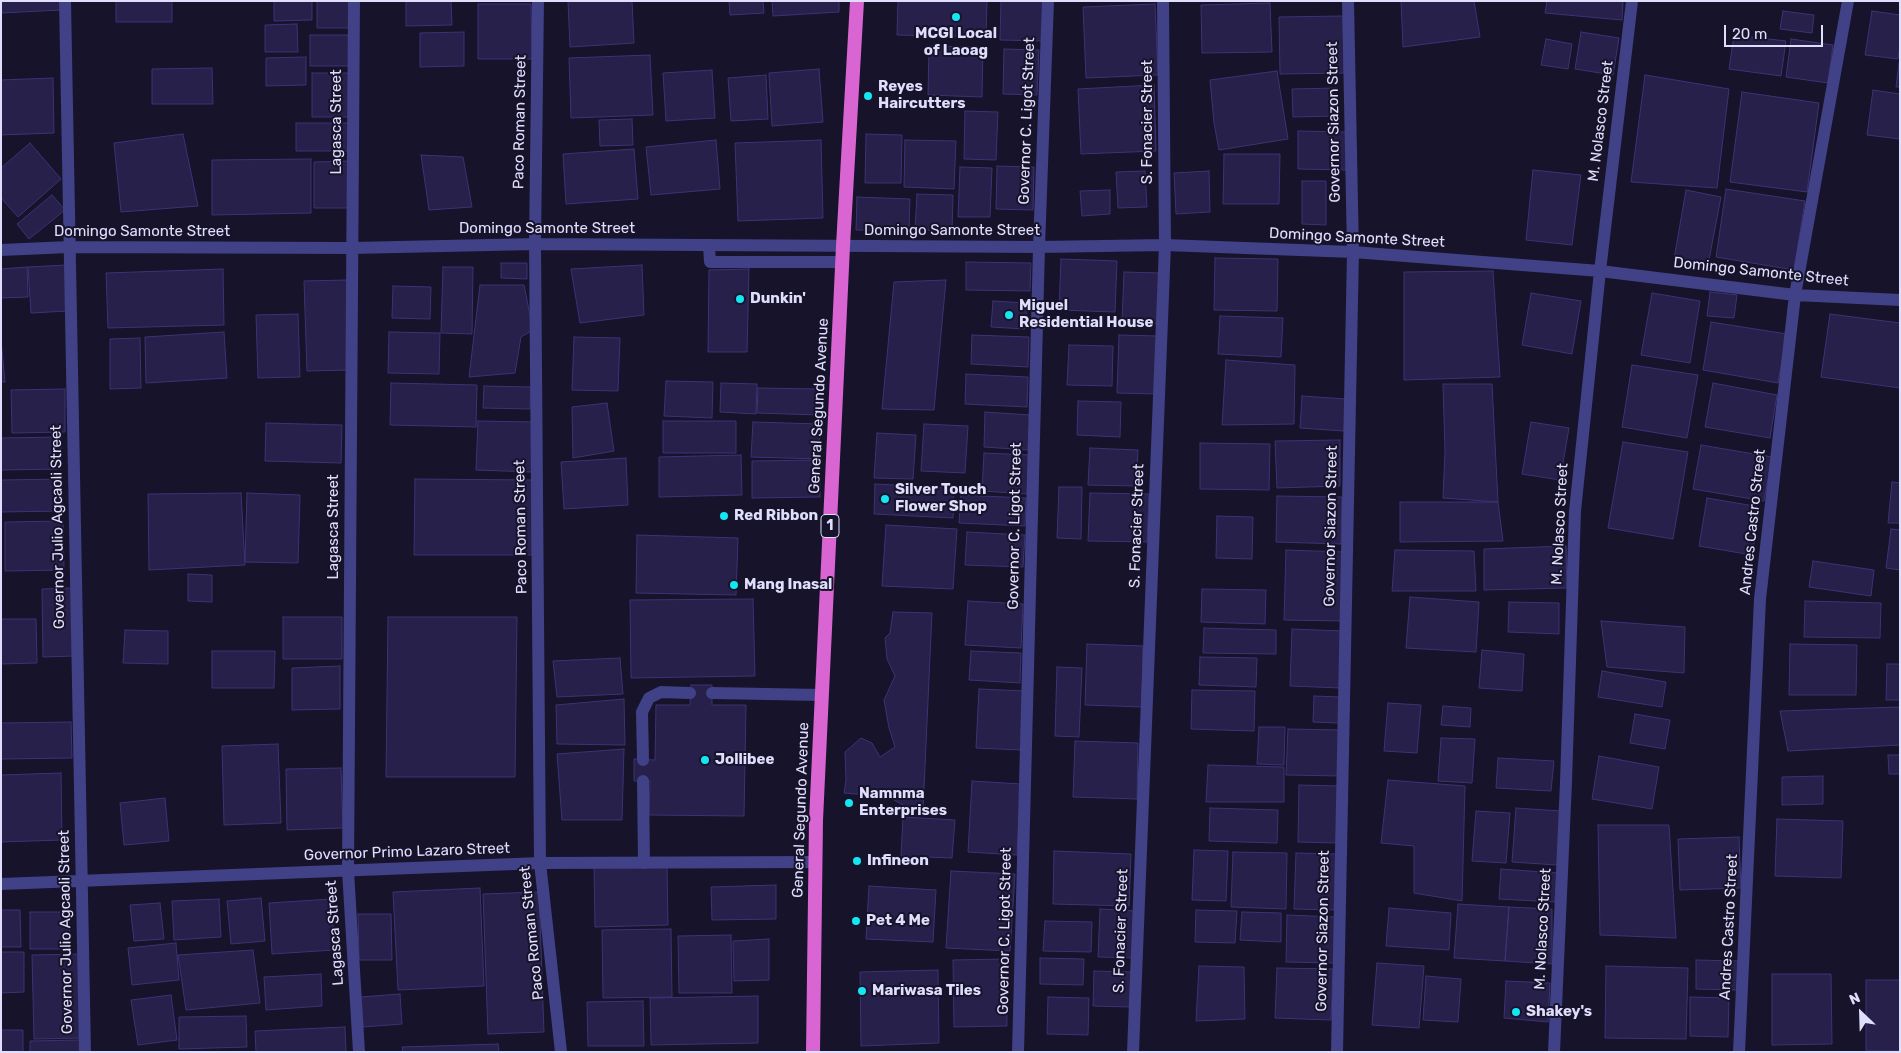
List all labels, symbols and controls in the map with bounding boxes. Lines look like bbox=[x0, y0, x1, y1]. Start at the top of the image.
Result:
marker: MCGI Local of Laoag bbox=[950, 11, 962, 23]
scale bar bbox=[1726, 15, 1825, 47]
place label: MCGI Local of Laoag bbox=[915, 25, 997, 60]
text: 20 m bbox=[1732, 25, 1767, 43]
street label: Governor C. Ligot Street bbox=[1015, 37, 1039, 205]
street label: Governor Siazon Street bbox=[1324, 41, 1344, 203]
street label: Paco Roman Street bbox=[510, 55, 530, 189]
street label: M. Nolasco Street bbox=[1585, 59, 1617, 183]
street label: S. Fonacier Street bbox=[1139, 60, 1157, 184]
street label: Lagasca Street bbox=[328, 69, 346, 175]
place label: Reyes Haircutters bbox=[878, 78, 966, 113]
marker: Reyes Haircutters bbox=[862, 90, 874, 102]
street label: Domingo Samonte Street bbox=[459, 220, 635, 238]
street label: Domingo Samonte Street bbox=[864, 222, 1040, 240]
street label: Domingo Samonte Street bbox=[54, 223, 230, 241]
street label: Domingo Samonte Street bbox=[1269, 224, 1445, 252]
street label: Domingo Samonte Street bbox=[1673, 254, 1849, 290]
place label: Dunkin' bbox=[750, 290, 806, 308]
marker: Dunkin' bbox=[734, 293, 746, 305]
place label: Miguel Residential House bbox=[1019, 297, 1153, 332]
marker: Miguel Residential House bbox=[1003, 309, 1015, 321]
street label: General Segundo Avenue bbox=[805, 318, 833, 494]
street label: Governor Julio Agcaoli Street bbox=[47, 425, 69, 629]
street label: Governor C. Ligot Street bbox=[1005, 442, 1025, 610]
street label: Governor Siazon Street bbox=[1321, 445, 1341, 607]
street label: Andres Castro Street bbox=[1736, 448, 1770, 596]
street label: Paco Roman Street bbox=[511, 460, 531, 594]
street label: M. Nolasco Street bbox=[1548, 463, 1572, 585]
street label: S. Fonacier Street bbox=[1126, 464, 1148, 588]
street label: Lagasca Street bbox=[325, 474, 343, 580]
place label: Silver Touch Flower Shop bbox=[895, 481, 987, 516]
marker: Silver Touch Flower Shop bbox=[879, 493, 891, 505]
place label: Red Ribbon bbox=[734, 507, 818, 525]
marker: Red Ribbon bbox=[718, 510, 730, 522]
road number: 1 bbox=[821, 514, 839, 538]
place label: Mang Inasal bbox=[744, 576, 832, 594]
marker: Mang Inasal bbox=[728, 579, 740, 591]
street label: General Segundo Avenue bbox=[789, 722, 813, 898]
place label: Jollibee bbox=[715, 751, 774, 769]
marker: Jollibee bbox=[699, 754, 711, 766]
place label: Namnma Enterprises bbox=[859, 785, 947, 820]
marker: Namnma Enterprises bbox=[843, 797, 855, 809]
street label: Governor Julio Agcaoli Street bbox=[55, 830, 77, 1034]
street label: Governor Primo Lazaro Street bbox=[304, 839, 510, 865]
street label: Governor C. Ligot Street bbox=[995, 847, 1015, 1015]
street label: Governor Siazon Street bbox=[1313, 850, 1333, 1012]
place label: Infineon bbox=[867, 852, 929, 870]
street label: Andres Castro Street bbox=[1716, 853, 1742, 1001]
marker: Infineon bbox=[851, 855, 863, 867]
street label: Paco Roman Street bbox=[516, 865, 548, 1001]
street label: M. Nolasco Street bbox=[1531, 868, 1555, 990]
street label: S. Fonacier Street bbox=[1110, 869, 1132, 993]
street label: Lagasca Street bbox=[322, 880, 348, 986]
place label: Pet 4 Me bbox=[866, 912, 930, 930]
marker: Pet 4 Me bbox=[850, 915, 862, 927]
place label: Mariwasa Tiles bbox=[872, 982, 981, 1000]
marker: Mariwasa Tiles bbox=[856, 985, 868, 997]
north arrow bbox=[1836, 988, 1886, 1038]
text: N bbox=[1847, 989, 1863, 1009]
place label: Shakey's bbox=[1526, 1003, 1592, 1021]
marker: Shakey's bbox=[1510, 1006, 1522, 1018]

